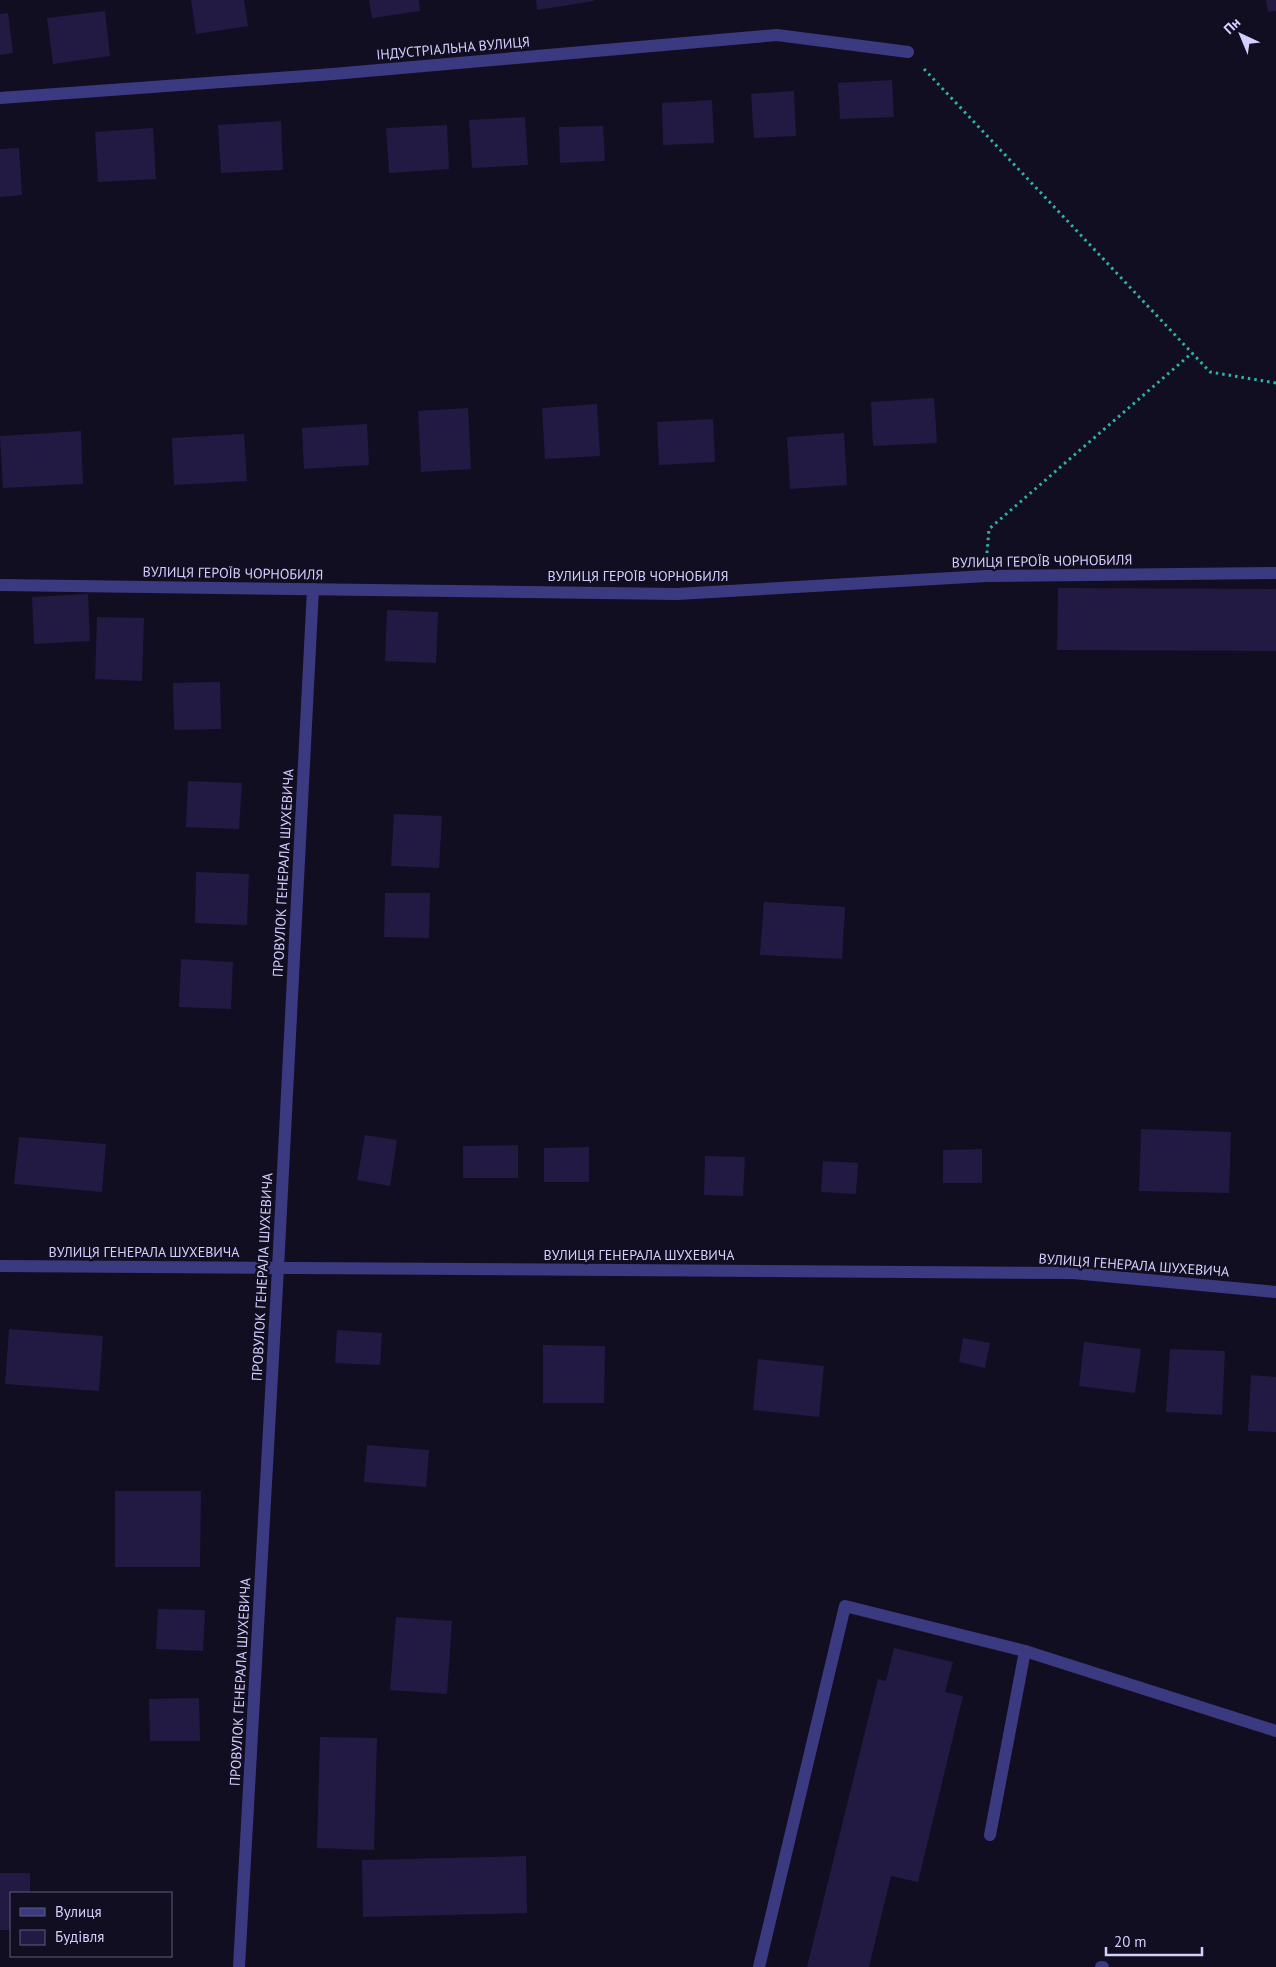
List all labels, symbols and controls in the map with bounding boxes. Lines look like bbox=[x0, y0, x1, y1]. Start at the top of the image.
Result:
north arrow bbox=[1216, 10, 1266, 60]
text: Пн bbox=[1220, 13, 1244, 38]
street label: ІНДУСТРІАЛЬНА ВУЛИЦЯ bbox=[375, 32, 531, 64]
street label: ВУЛИЦЯ ГЕРОЇВ ЧОРНОБИЛЯ bbox=[951, 550, 1133, 572]
street label: ВУЛИЦЯ ГЕРОЇВ ЧОРНОБИЛЯ bbox=[142, 562, 324, 584]
street label: ВУЛИЦЯ ГЕРОЇВ ЧОРНОБИЛЯ bbox=[548, 567, 728, 585]
street label: ПРОВУЛОК ГЕНЕРАЛА ШУХЕВИЧА bbox=[269, 768, 297, 978]
street label: ПРОВУЛОК ГЕНЕРАЛА ШУХЕВИЧА bbox=[248, 1172, 276, 1382]
street label: ВУЛИЦЯ ГЕНЕРАЛА ШУХЕВИЧА bbox=[48, 1243, 240, 1261]
street label: ВУЛИЦЯ ГЕНЕРАЛА ШУХЕВИЧА bbox=[543, 1246, 735, 1264]
street label: ВУЛИЦЯ ГЕНЕРАЛА ШУХЕВИЧА bbox=[1038, 1249, 1231, 1281]
street label: ПРОВУЛОК ГЕНЕРАЛА ШУХЕВИЧА bbox=[226, 1577, 254, 1787]
legend bbox=[10, 1892, 172, 1957]
text: Вулиця bbox=[55, 1902, 102, 1921]
scale bar bbox=[1106, 1924, 1202, 1956]
text: Будівля bbox=[55, 1927, 104, 1946]
text: 20 m bbox=[1114, 1932, 1147, 1951]

